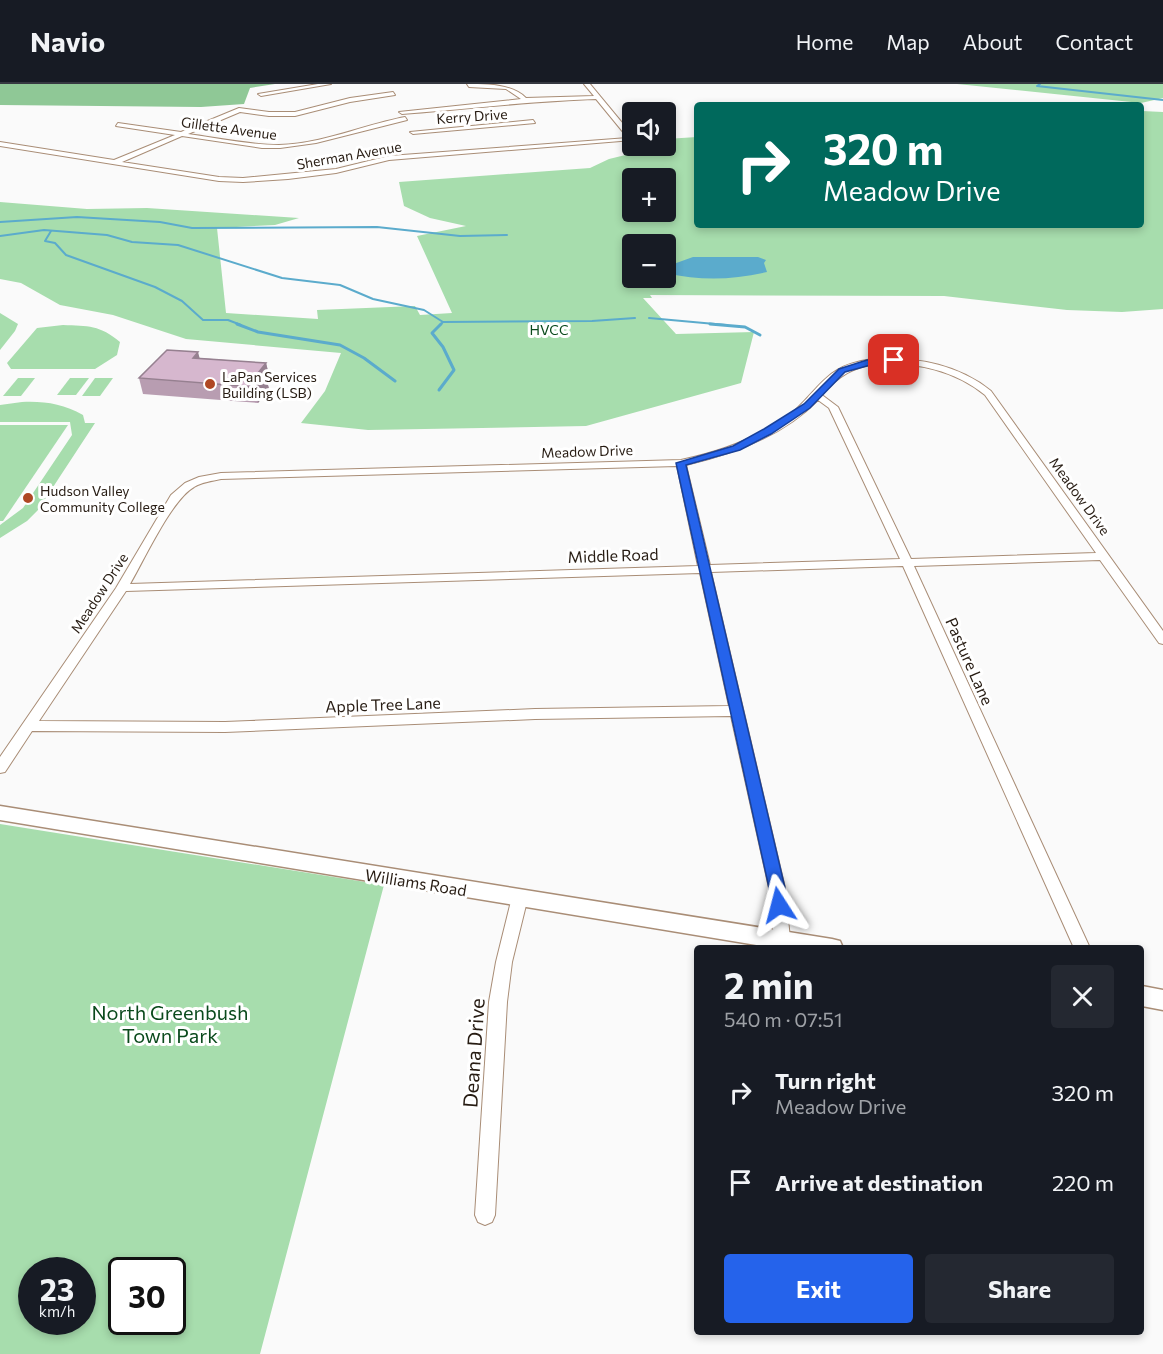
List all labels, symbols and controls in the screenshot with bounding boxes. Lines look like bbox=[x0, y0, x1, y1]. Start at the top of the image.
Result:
text: Navio bbox=[30, 24, 105, 58]
text: Home bbox=[796, 29, 853, 54]
text: Map bbox=[886, 29, 930, 54]
text: About bbox=[963, 29, 1022, 54]
text: Contact bbox=[1055, 29, 1133, 54]
map controls bbox=[622, 102, 676, 288]
button: sound bbox=[622, 102, 676, 156]
street label: Kerry Drive bbox=[436, 105, 508, 127]
street label: Gillette Avenue bbox=[180, 113, 278, 143]
text: 320 m bbox=[823, 122, 943, 174]
icon: right bbox=[724, 126, 802, 204]
street label: Sherman Avenue bbox=[295, 137, 403, 173]
button: + bbox=[622, 168, 676, 222]
text: Meadow Drive bbox=[823, 174, 1000, 207]
button: − bbox=[622, 234, 676, 288]
park label: HVCC bbox=[530, 321, 569, 338]
pin bbox=[868, 334, 919, 385]
icon: arrive bbox=[877, 343, 910, 376]
place label: LaPan Services Building (LSB) bbox=[222, 368, 317, 401]
marker: LaPan Services Building (LSB) bbox=[203, 377, 217, 391]
street label: Meadow Drive bbox=[541, 441, 633, 461]
street label: Meadow Drive bbox=[1046, 454, 1114, 538]
place label: Hudson Valley Community College bbox=[40, 482, 165, 515]
marker: Hudson Valley Community College bbox=[21, 491, 35, 505]
street label: Middle Road bbox=[567, 544, 659, 566]
street label: Meadow Drive bbox=[67, 550, 131, 636]
street label: Pasture Lane bbox=[942, 614, 998, 708]
street label: Apple Tree Lane bbox=[325, 692, 441, 716]
street label: Williams Road bbox=[364, 865, 468, 899]
position arrow bbox=[747, 873, 811, 937]
text: 2 min bbox=[724, 962, 814, 1006]
button: close bbox=[1051, 965, 1114, 1028]
street label: Deana Drive bbox=[457, 997, 489, 1109]
park label: North Greenbush Town Park bbox=[92, 1000, 248, 1047]
text: 540 m · 07:51 bbox=[724, 1007, 843, 1031]
text: Turn right bbox=[775, 1067, 876, 1094]
icon: right bbox=[724, 1076, 757, 1109]
text: 320 m bbox=[1052, 1079, 1114, 1106]
text: Meadow Drive bbox=[775, 1094, 906, 1118]
icon: arrive bbox=[724, 1166, 757, 1199]
text: Arrive at destination bbox=[775, 1169, 983, 1196]
text: 220 m bbox=[1052, 1169, 1114, 1196]
button: Exit bbox=[724, 1254, 913, 1323]
button: Share bbox=[925, 1254, 1114, 1323]
speed limit sign: 30 bbox=[108, 1257, 186, 1335]
text: 23 bbox=[40, 1270, 74, 1307]
text: km/h bbox=[39, 1302, 75, 1320]

